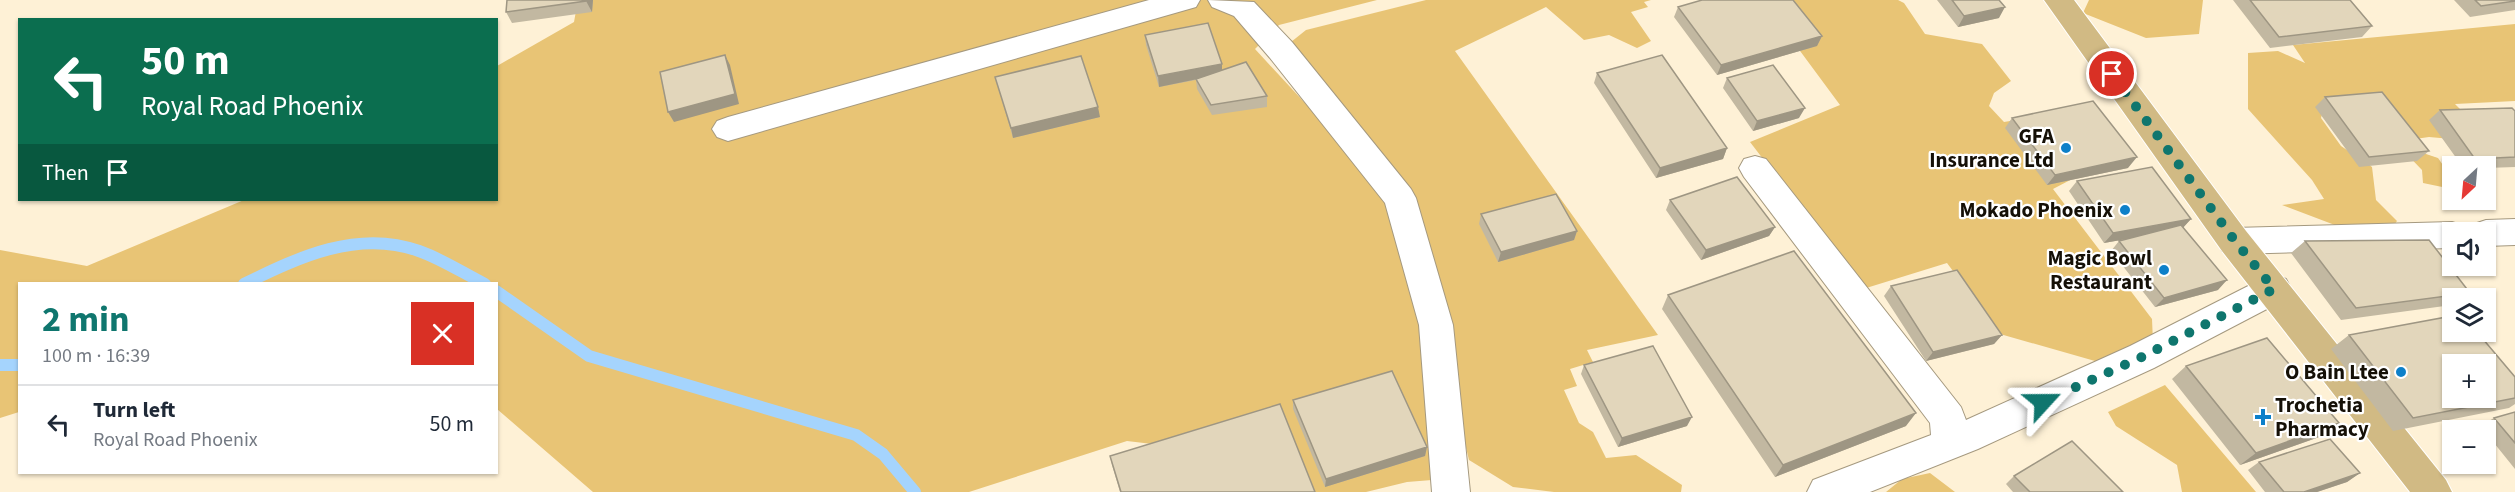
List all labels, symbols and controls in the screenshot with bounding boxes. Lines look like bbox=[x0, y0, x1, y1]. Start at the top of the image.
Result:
text: 50 m bbox=[141, 31, 230, 91]
icon: left bbox=[42, 42, 120, 120]
pin bbox=[2086, 48, 2137, 99]
icon: arrive bbox=[2095, 57, 2128, 90]
text: Royal Road Phoenix bbox=[141, 87, 363, 126]
place label: GFA Insurance Ltd bbox=[1929, 121, 2055, 175]
marker: GFA Insurance Ltd bbox=[2059, 141, 2073, 155]
icon: arrive bbox=[101, 156, 134, 189]
north arrow bbox=[2442, 156, 2496, 210]
map controls bbox=[2442, 156, 2496, 474]
text: Then bbox=[42, 157, 89, 189]
place label: Mokado Phoenix bbox=[1959, 195, 2113, 225]
marker: Mokado Phoenix bbox=[2118, 203, 2132, 217]
button: sound bbox=[2442, 222, 2496, 276]
place label: Magic Bowl Restaurant bbox=[2047, 243, 2152, 297]
marker: Magic Bowl Restaurant bbox=[2157, 263, 2171, 277]
button: layers bbox=[2442, 288, 2496, 342]
text: 2 min bbox=[42, 294, 130, 345]
button: close bbox=[411, 302, 474, 365]
text: 100 m · 16:39 bbox=[42, 342, 150, 370]
button: + bbox=[2442, 354, 2496, 408]
place label: O Bain Ltee bbox=[2285, 357, 2389, 387]
marker: O Bain Ltee bbox=[2394, 365, 2408, 379]
position arrow bbox=[2011, 370, 2075, 434]
place label: Trochetia Pharmacy bbox=[2275, 390, 2369, 444]
text: Turn left bbox=[93, 394, 175, 426]
icon: left bbox=[42, 408, 75, 441]
text: 50 m bbox=[429, 408, 474, 440]
marker: Trochetia Pharmacy bbox=[2256, 410, 2270, 424]
button: − bbox=[2442, 420, 2496, 474]
text: Royal Road Phoenix bbox=[93, 426, 258, 454]

